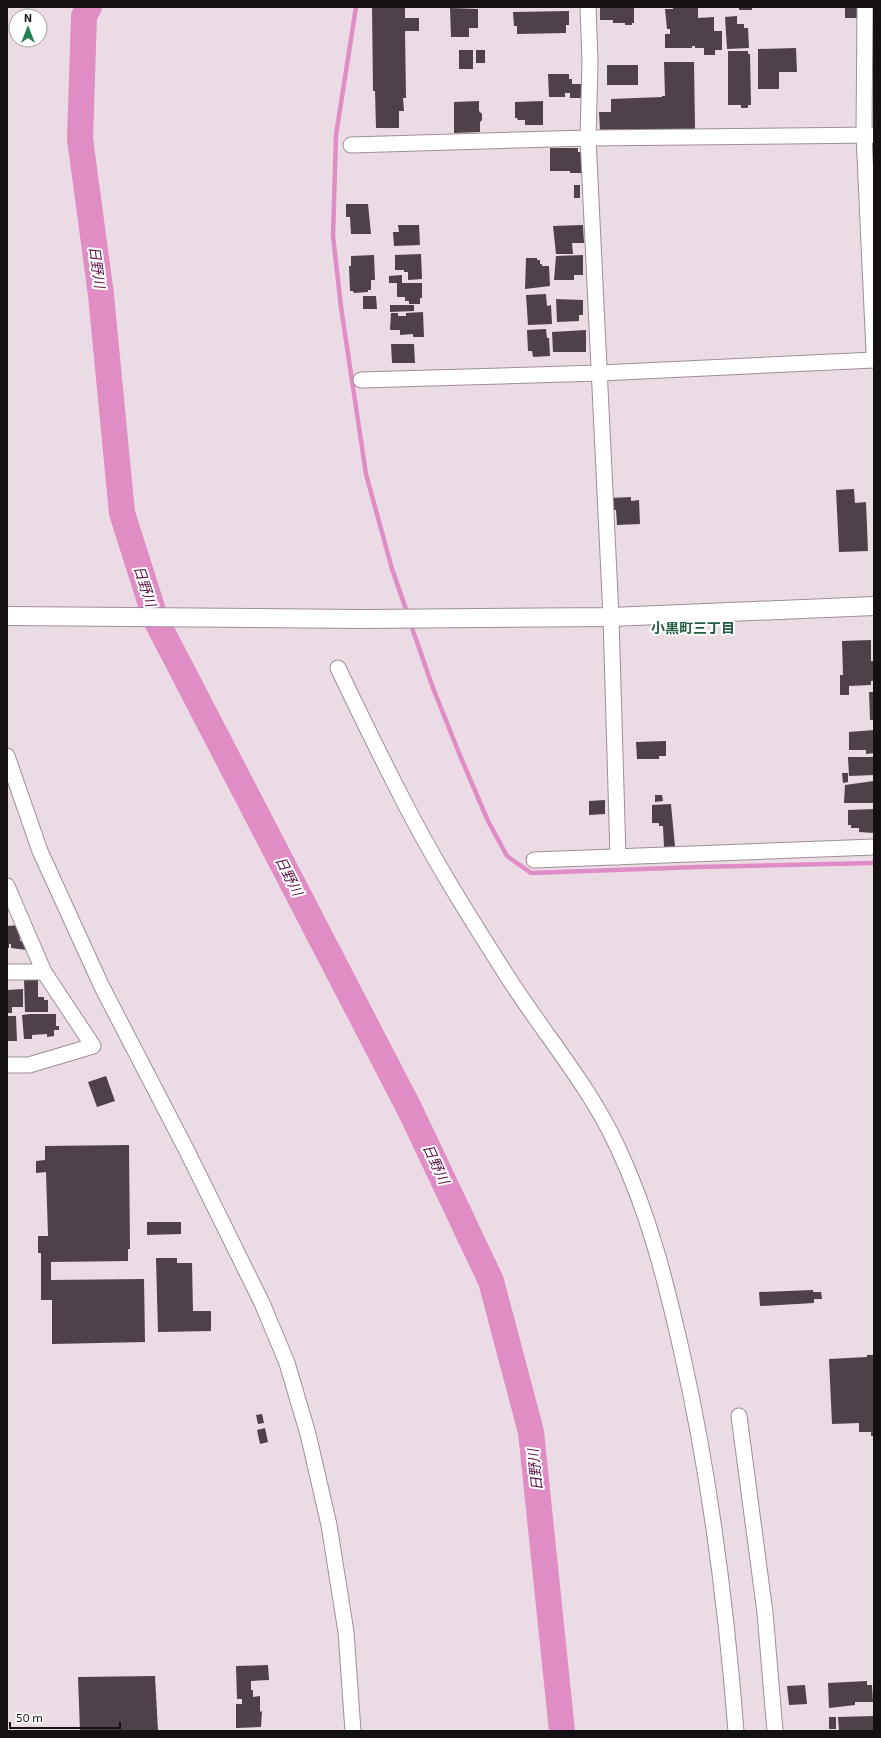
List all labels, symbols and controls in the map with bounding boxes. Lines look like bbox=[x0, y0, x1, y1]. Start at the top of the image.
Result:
north arrow bbox=[8, 8, 48, 48]
text: N bbox=[24, 11, 32, 24]
water label: 日野川 bbox=[86, 245, 109, 291]
water label: 日野川 bbox=[131, 563, 161, 610]
district label: 小黒町三丁目 bbox=[651, 619, 735, 636]
water label: 日野川 bbox=[272, 853, 307, 900]
water label: 日野川 bbox=[420, 1141, 454, 1188]
water label: 日野川 bbox=[524, 1446, 545, 1492]
scale bar bbox=[10, 1704, 120, 1730]
text: 50 m bbox=[16, 1710, 43, 1724]

